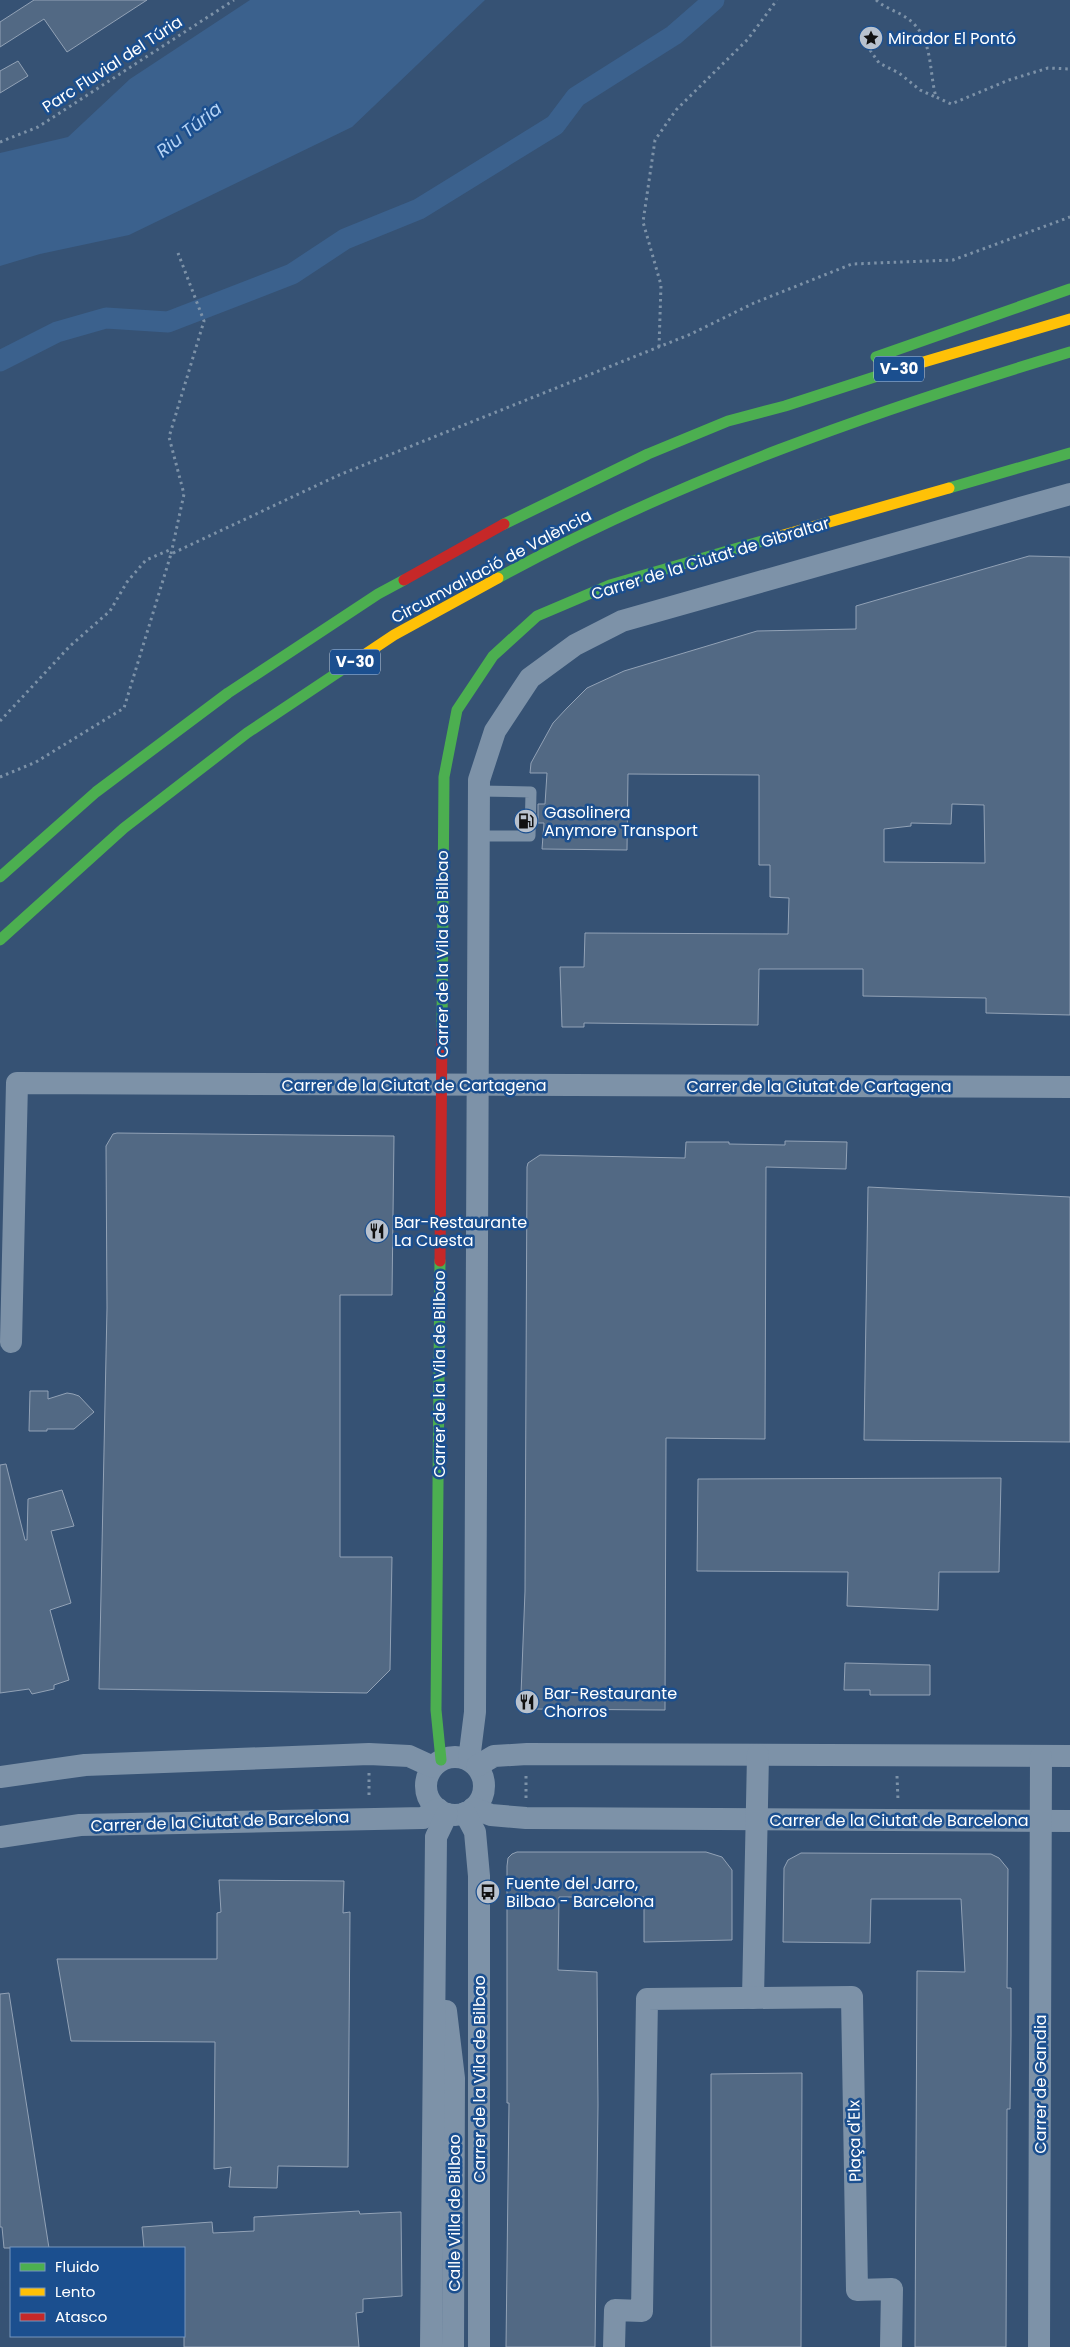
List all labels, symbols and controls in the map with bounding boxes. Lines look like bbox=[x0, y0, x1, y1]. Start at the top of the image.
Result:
street label: Parc Fluvial del Túria bbox=[38, 10, 187, 118]
place icon: Mirador El Pontó bbox=[858, 25, 884, 51]
place label: Mirador El Pontó bbox=[888, 27, 1016, 50]
water label: Riu Túria bbox=[151, 96, 227, 163]
road number: V-30 bbox=[874, 356, 924, 382]
street label: Circumval·lació de València bbox=[387, 504, 595, 629]
street label: Carrer de la Ciutat de Gibraltar bbox=[588, 511, 832, 606]
road number: V-30 bbox=[330, 650, 380, 674]
place label: Gasolinera Anymore Transport bbox=[544, 801, 698, 842]
fuel station icon: Gasolinera Anymore Transport bbox=[513, 808, 539, 834]
street label: Carrer de la Vila de Bilbao bbox=[431, 850, 454, 1058]
street label: Carrer de la Ciutat de Cartagena bbox=[281, 1074, 547, 1097]
street label: Carrer de la Ciutat de Cartagena bbox=[686, 1075, 952, 1098]
place label: Bar-Restaurante La Cuesta bbox=[394, 1211, 527, 1252]
restaurant icon: Bar-Restaurante La Cuesta bbox=[364, 1218, 390, 1244]
street label: Carrer de la Vila de Bilbao bbox=[428, 1270, 451, 1478]
place label: Bar-Restaurante Chorros bbox=[544, 1682, 677, 1723]
restaurant icon: Bar-Restaurante Chorros bbox=[514, 1689, 540, 1715]
street label: Carrer de la Ciutat de Barcelona bbox=[90, 1805, 350, 1838]
street label: Carrer de la Ciutat de Barcelona bbox=[769, 1809, 1029, 1832]
place label: Fuente del Jarro, Bilbao - Barcelona bbox=[506, 1872, 654, 1913]
bus stop icon: Fuente del Jarro, Bilbao - Barcelona bbox=[475, 1879, 501, 1905]
street label: Carrer de la Vila de Bilbao bbox=[468, 1975, 491, 2183]
street label: Carrer de Gandia bbox=[1029, 2014, 1052, 2154]
street label: Plaça d'Elx bbox=[842, 2099, 867, 2182]
street label: Calle Villa de Bilbao bbox=[443, 2134, 466, 2292]
legend bbox=[10, 2247, 185, 2337]
text: Fluido bbox=[55, 2256, 99, 2277]
text: Lento bbox=[55, 2281, 95, 2302]
text: Atasco bbox=[55, 2306, 107, 2327]

